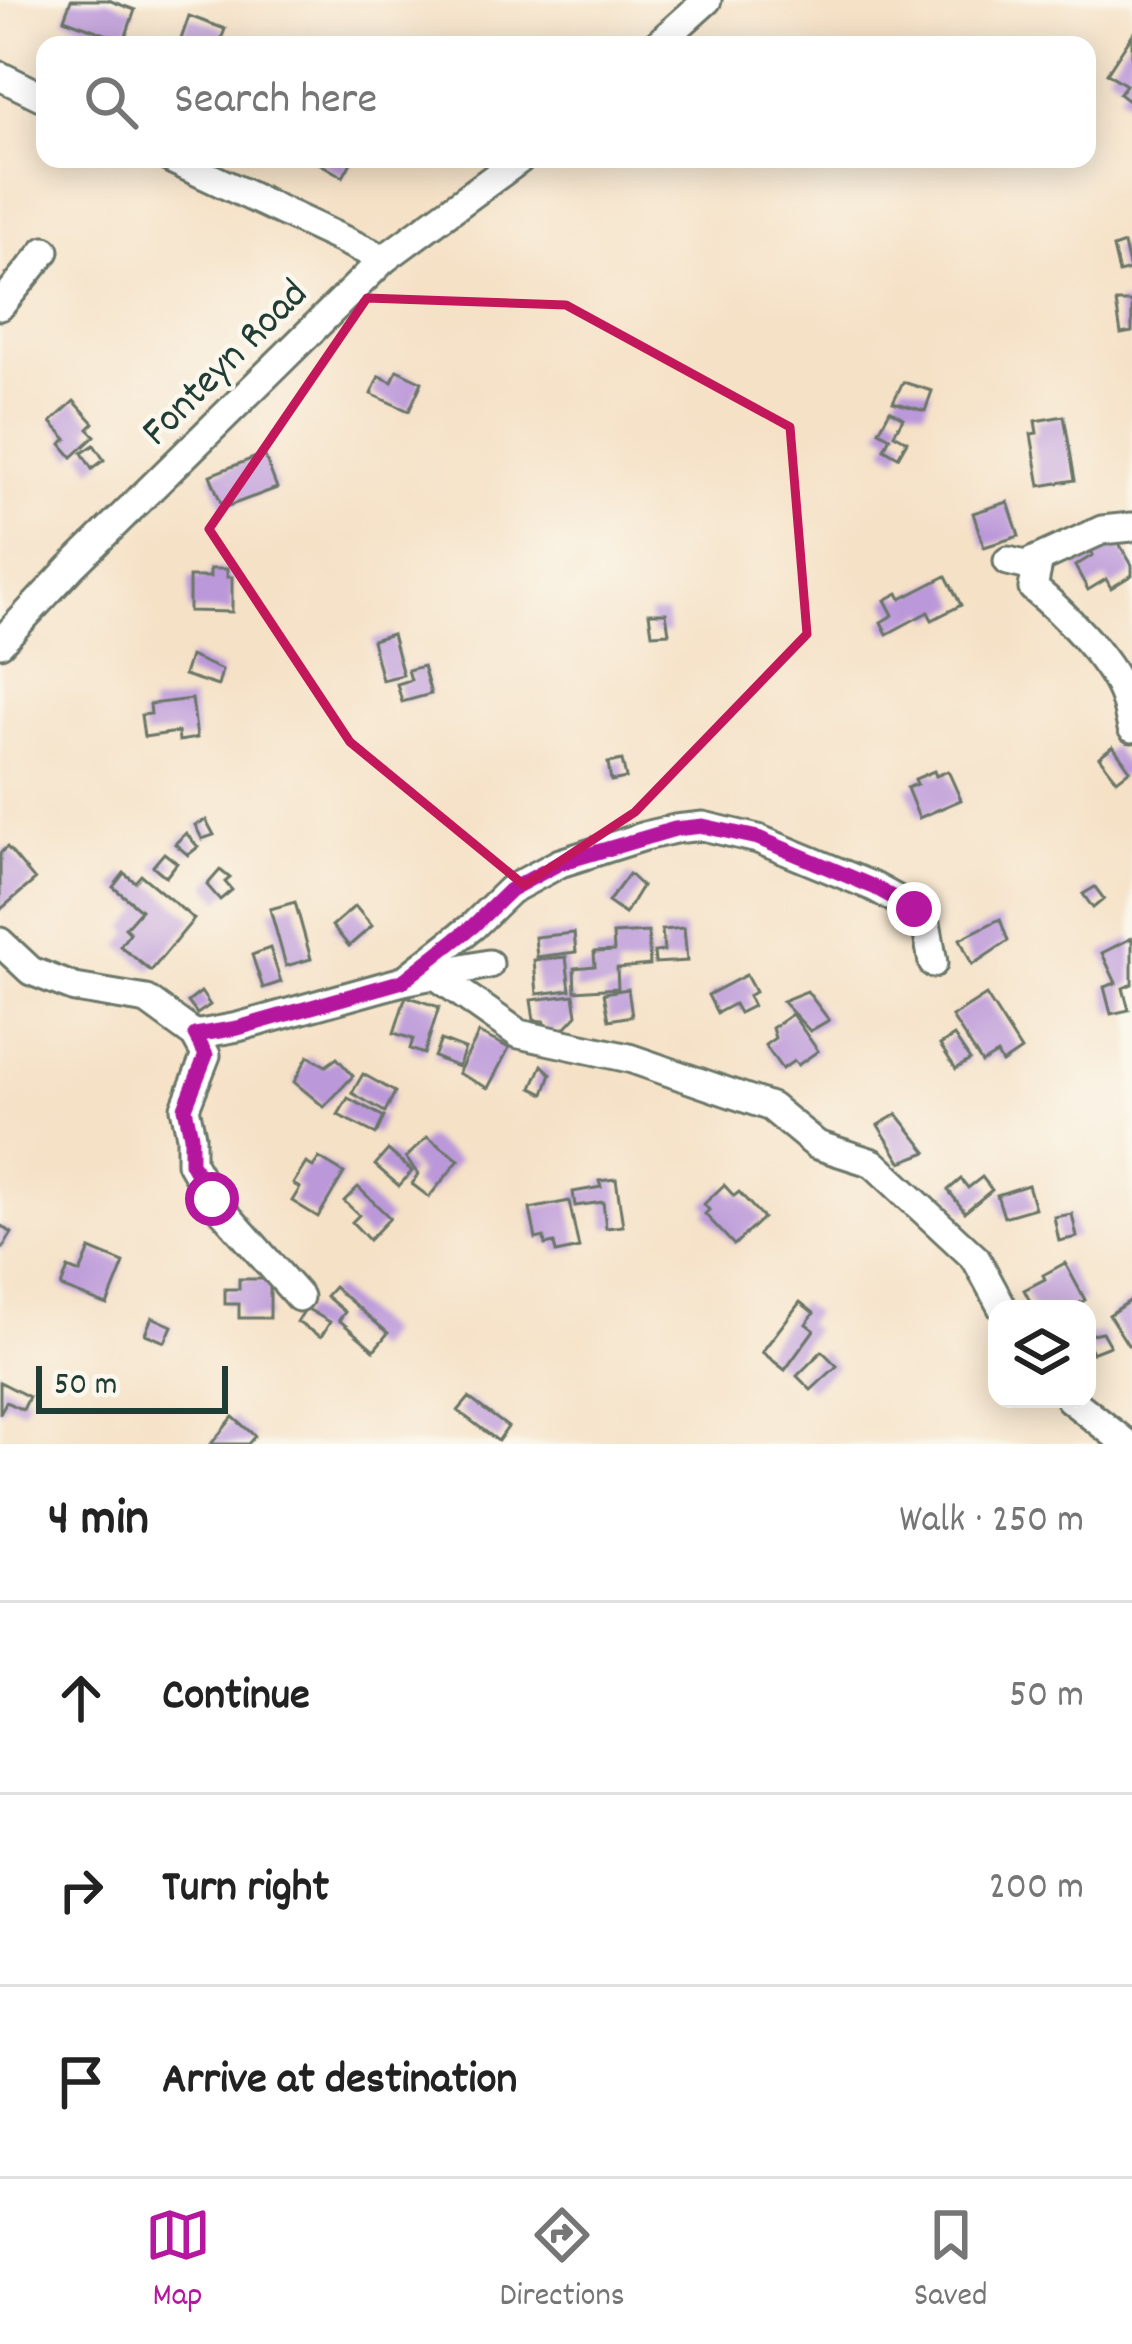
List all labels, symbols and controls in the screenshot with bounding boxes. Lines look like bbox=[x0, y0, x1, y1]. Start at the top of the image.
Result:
search box bbox=[36, 36, 1096, 168]
icon: search bbox=[78, 69, 144, 135]
text: Search here bbox=[174, 70, 377, 134]
street label: Fonteyn Road bbox=[130, 268, 324, 462]
route end bbox=[887, 882, 941, 936]
route start bbox=[185, 1172, 239, 1226]
map controls bbox=[988, 1300, 1096, 1408]
button: layers bbox=[988, 1300, 1096, 1408]
scale bar bbox=[36, 1360, 228, 1413]
text: 50 m bbox=[54, 1363, 118, 1410]
text: 4 min bbox=[48, 1486, 149, 1558]
text: Walk · 250 m bbox=[899, 1495, 1084, 1550]
icon: ahead bbox=[48, 1665, 114, 1731]
text: Continue bbox=[162, 1666, 310, 1730]
text: 50 m bbox=[1009, 1670, 1084, 1725]
icon: right bbox=[48, 1857, 114, 1923]
text: Turn right bbox=[162, 1858, 329, 1922]
text: 200 m bbox=[989, 1862, 1084, 1917]
icon: arrive bbox=[48, 2049, 114, 2115]
text: Arrive at destination bbox=[162, 2050, 517, 2114]
tab: Map bbox=[145, 2202, 211, 2321]
tab: Directions bbox=[500, 2202, 625, 2321]
tab: Saved bbox=[914, 2202, 987, 2321]

